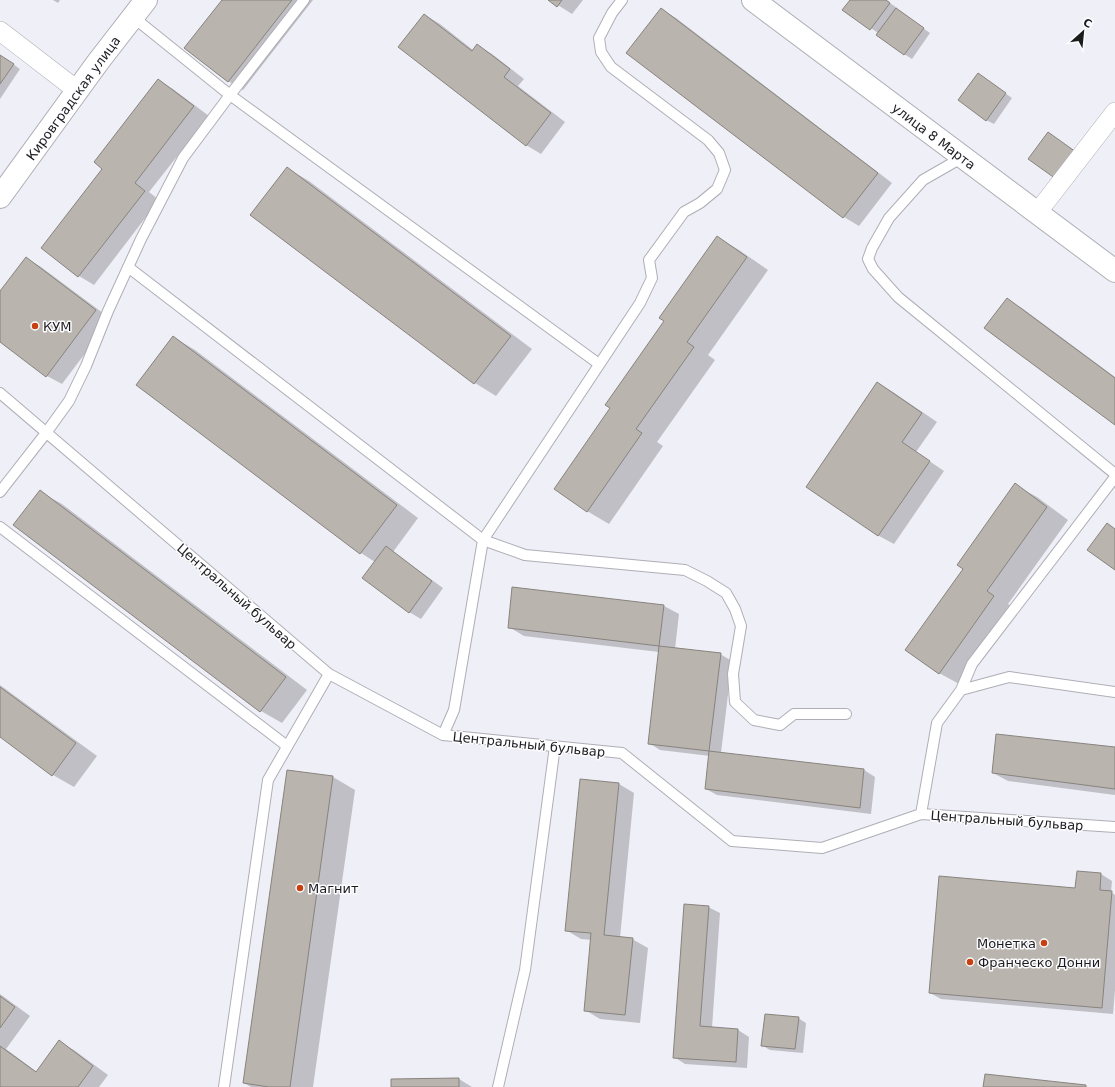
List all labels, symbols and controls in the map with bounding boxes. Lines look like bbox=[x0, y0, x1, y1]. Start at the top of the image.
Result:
north arrow bbox=[1063, 12, 1103, 52]
text: С bbox=[1081, 16, 1094, 31]
street label: Кировградская улица bbox=[23, 33, 123, 163]
street label: улица 8 Марта bbox=[889, 100, 978, 173]
place label: КУМ bbox=[43, 319, 71, 334]
marker: КУМ bbox=[30, 321, 40, 331]
street label: Центральный бульвар bbox=[174, 540, 299, 652]
street label: Центральный бульвар bbox=[452, 729, 606, 760]
street label: Центральный бульвар bbox=[930, 808, 1084, 833]
place label: Магнит bbox=[308, 881, 359, 896]
marker: Магнит bbox=[295, 883, 305, 893]
place label: Монетка bbox=[977, 936, 1036, 951]
marker: Монетка bbox=[1039, 938, 1049, 948]
place label: Франческо Донни bbox=[978, 955, 1100, 970]
marker: Франческо Донни bbox=[965, 957, 975, 967]

